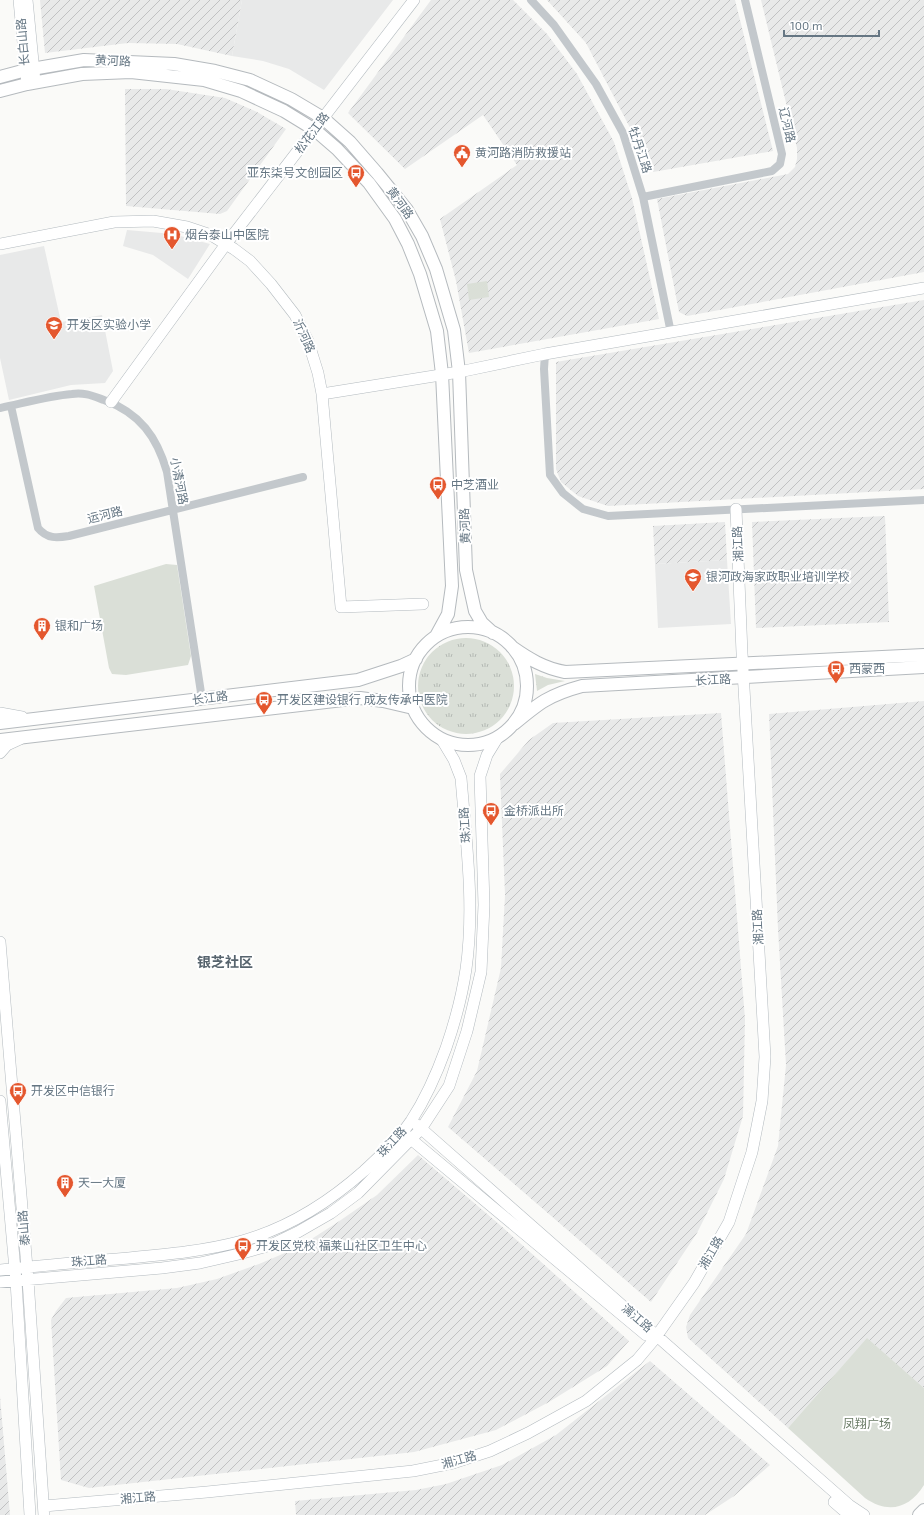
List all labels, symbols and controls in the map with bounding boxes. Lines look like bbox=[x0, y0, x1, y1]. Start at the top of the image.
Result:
scale bar bbox=[784, 12, 879, 38]
street label: 长白山路 bbox=[13, 18, 31, 67]
text: 100 m bbox=[790, 18, 822, 32]
street label: 黄河路 bbox=[95, 52, 131, 68]
street label: 辽河路 bbox=[777, 106, 799, 144]
street label: 松花江路 bbox=[291, 109, 331, 156]
street label: 牡丹江路 bbox=[627, 125, 655, 175]
public building icon: 黄河路消防救援站 bbox=[452, 143, 472, 168]
place label: 黄河路消防救援站 bbox=[475, 145, 571, 159]
bus stop icon: 亚东柒号文创园区 bbox=[346, 163, 366, 188]
place label: 亚东柒号文创园区 bbox=[247, 165, 343, 179]
street label: 黄河路 bbox=[385, 184, 417, 221]
hospital icon: 烟台泰山中医院 bbox=[162, 225, 182, 250]
place label: 烟台泰山中医院 bbox=[185, 227, 269, 241]
school or university icon: 开发区实验小学 bbox=[44, 315, 64, 340]
street label: 沂河路 bbox=[291, 316, 319, 355]
place label: 开发区实验小学 bbox=[67, 317, 151, 331]
street label: 小清河路 bbox=[169, 456, 191, 506]
bus stop icon: 中芝酒业 bbox=[428, 475, 448, 500]
place label: 中芝酒业 bbox=[451, 477, 499, 491]
street label: 运河路 bbox=[86, 503, 124, 525]
street label: 黄河路 bbox=[456, 508, 472, 544]
street label: 湘江路 bbox=[729, 526, 745, 562]
school or university icon: 银河政海家政职业培训学校 bbox=[683, 567, 703, 592]
place label: 银河政海家政职业培训学校 bbox=[706, 569, 850, 583]
building icon: 银和广场 bbox=[32, 616, 52, 641]
place label: 银和广场 bbox=[55, 618, 103, 632]
bus stop icon: 西蒙西 bbox=[826, 659, 846, 684]
place label: 西蒙西 bbox=[849, 661, 885, 675]
street label: 长江路 bbox=[695, 671, 731, 687]
street label: 长江路 bbox=[191, 688, 229, 706]
bus stop icon: 开发区建设银行 成友传承中医院 bbox=[254, 690, 274, 715]
place label: 开发区建设银行 成友传承中医院 bbox=[277, 692, 448, 706]
bus stop icon: 金桥派出所 bbox=[481, 801, 501, 826]
place label: 金桥派出所 bbox=[504, 803, 564, 817]
street label: 珠江路 bbox=[456, 807, 472, 844]
street label: 湘江路 bbox=[749, 909, 765, 945]
district label: 银芝社区 bbox=[197, 953, 253, 970]
bus stop icon: 开发区中信银行 bbox=[8, 1081, 28, 1106]
place label: 开发区中信银行 bbox=[31, 1083, 115, 1097]
street label: 珠江路 bbox=[374, 1123, 409, 1159]
building icon: 天一大厦 bbox=[55, 1173, 75, 1198]
place label: 天一大厦 bbox=[78, 1175, 126, 1189]
street label: 泰山路 bbox=[14, 1210, 32, 1247]
street label: 湘江路 bbox=[695, 1233, 725, 1272]
bus stop icon: 开发区党校 福莱山社区卫生中心 bbox=[233, 1236, 253, 1261]
place label: 开发区党校 福莱山社区卫生中心 bbox=[256, 1238, 427, 1252]
street label: 珠江路 bbox=[70, 1251, 107, 1269]
street label: 漓江路 bbox=[619, 1300, 656, 1334]
park label: 凤翔广场 bbox=[843, 1416, 891, 1430]
street label: 湘江路 bbox=[439, 1447, 478, 1471]
street label: 湘江路 bbox=[119, 1488, 156, 1506]

